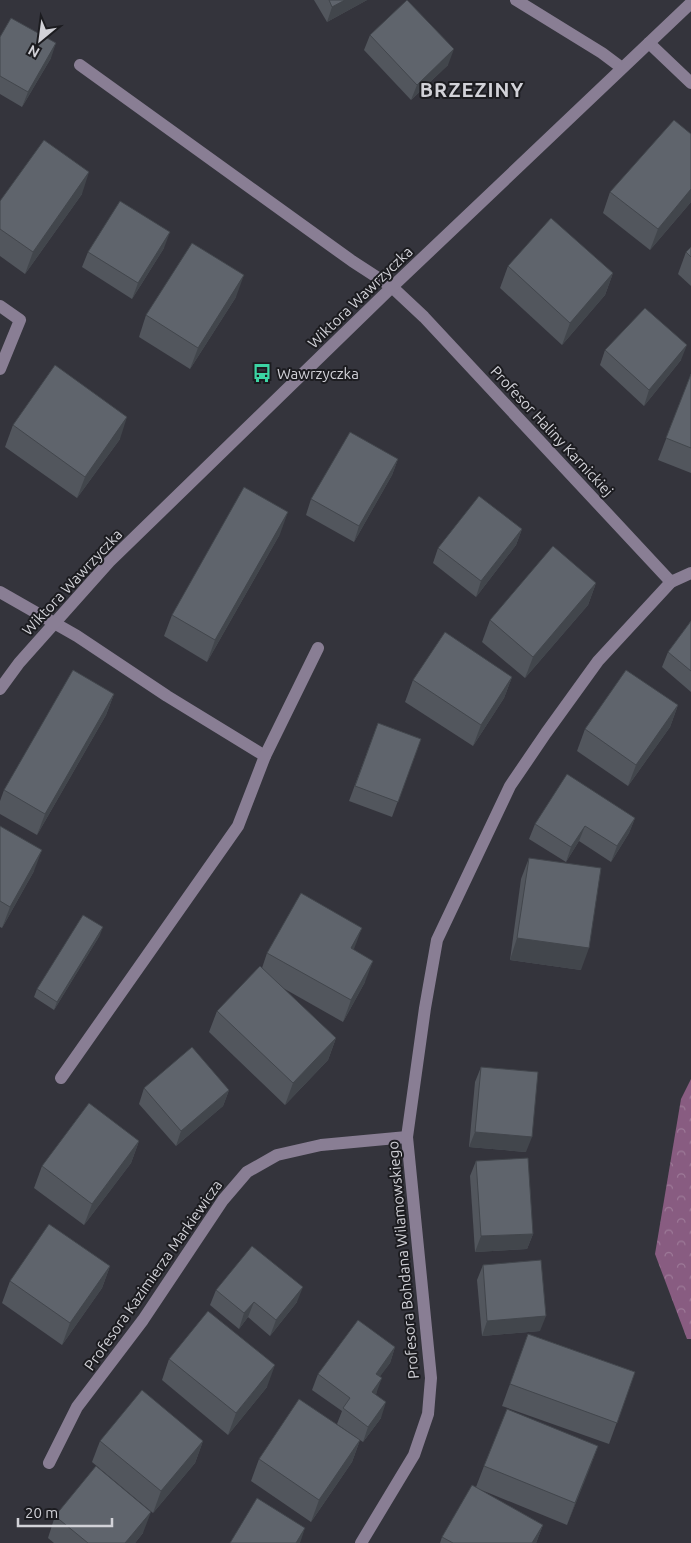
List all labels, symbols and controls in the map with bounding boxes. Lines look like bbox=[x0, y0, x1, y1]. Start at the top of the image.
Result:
north arrow bbox=[15, 15, 65, 65]
text: N bbox=[25, 42, 42, 61]
district label: BRZEZINY bbox=[420, 78, 524, 101]
street label: Wiktora Wawrzyczka bbox=[304, 243, 416, 351]
bus stop icon: Wawrzyczka bbox=[251, 362, 273, 384]
street label: Profesor Haliny Karnickiej bbox=[487, 362, 617, 500]
place label: Wawrzyczka bbox=[277, 365, 359, 382]
street label: Wiktora Wawrzyczka bbox=[18, 525, 126, 639]
street label: Profesora Bohdana Wilamowskiego bbox=[384, 1140, 422, 1380]
street label: Profesora Kazimierza Markiewicza bbox=[81, 1177, 225, 1373]
scale bar bbox=[18, 1496, 111, 1528]
text: 20 m bbox=[25, 1504, 58, 1521]

